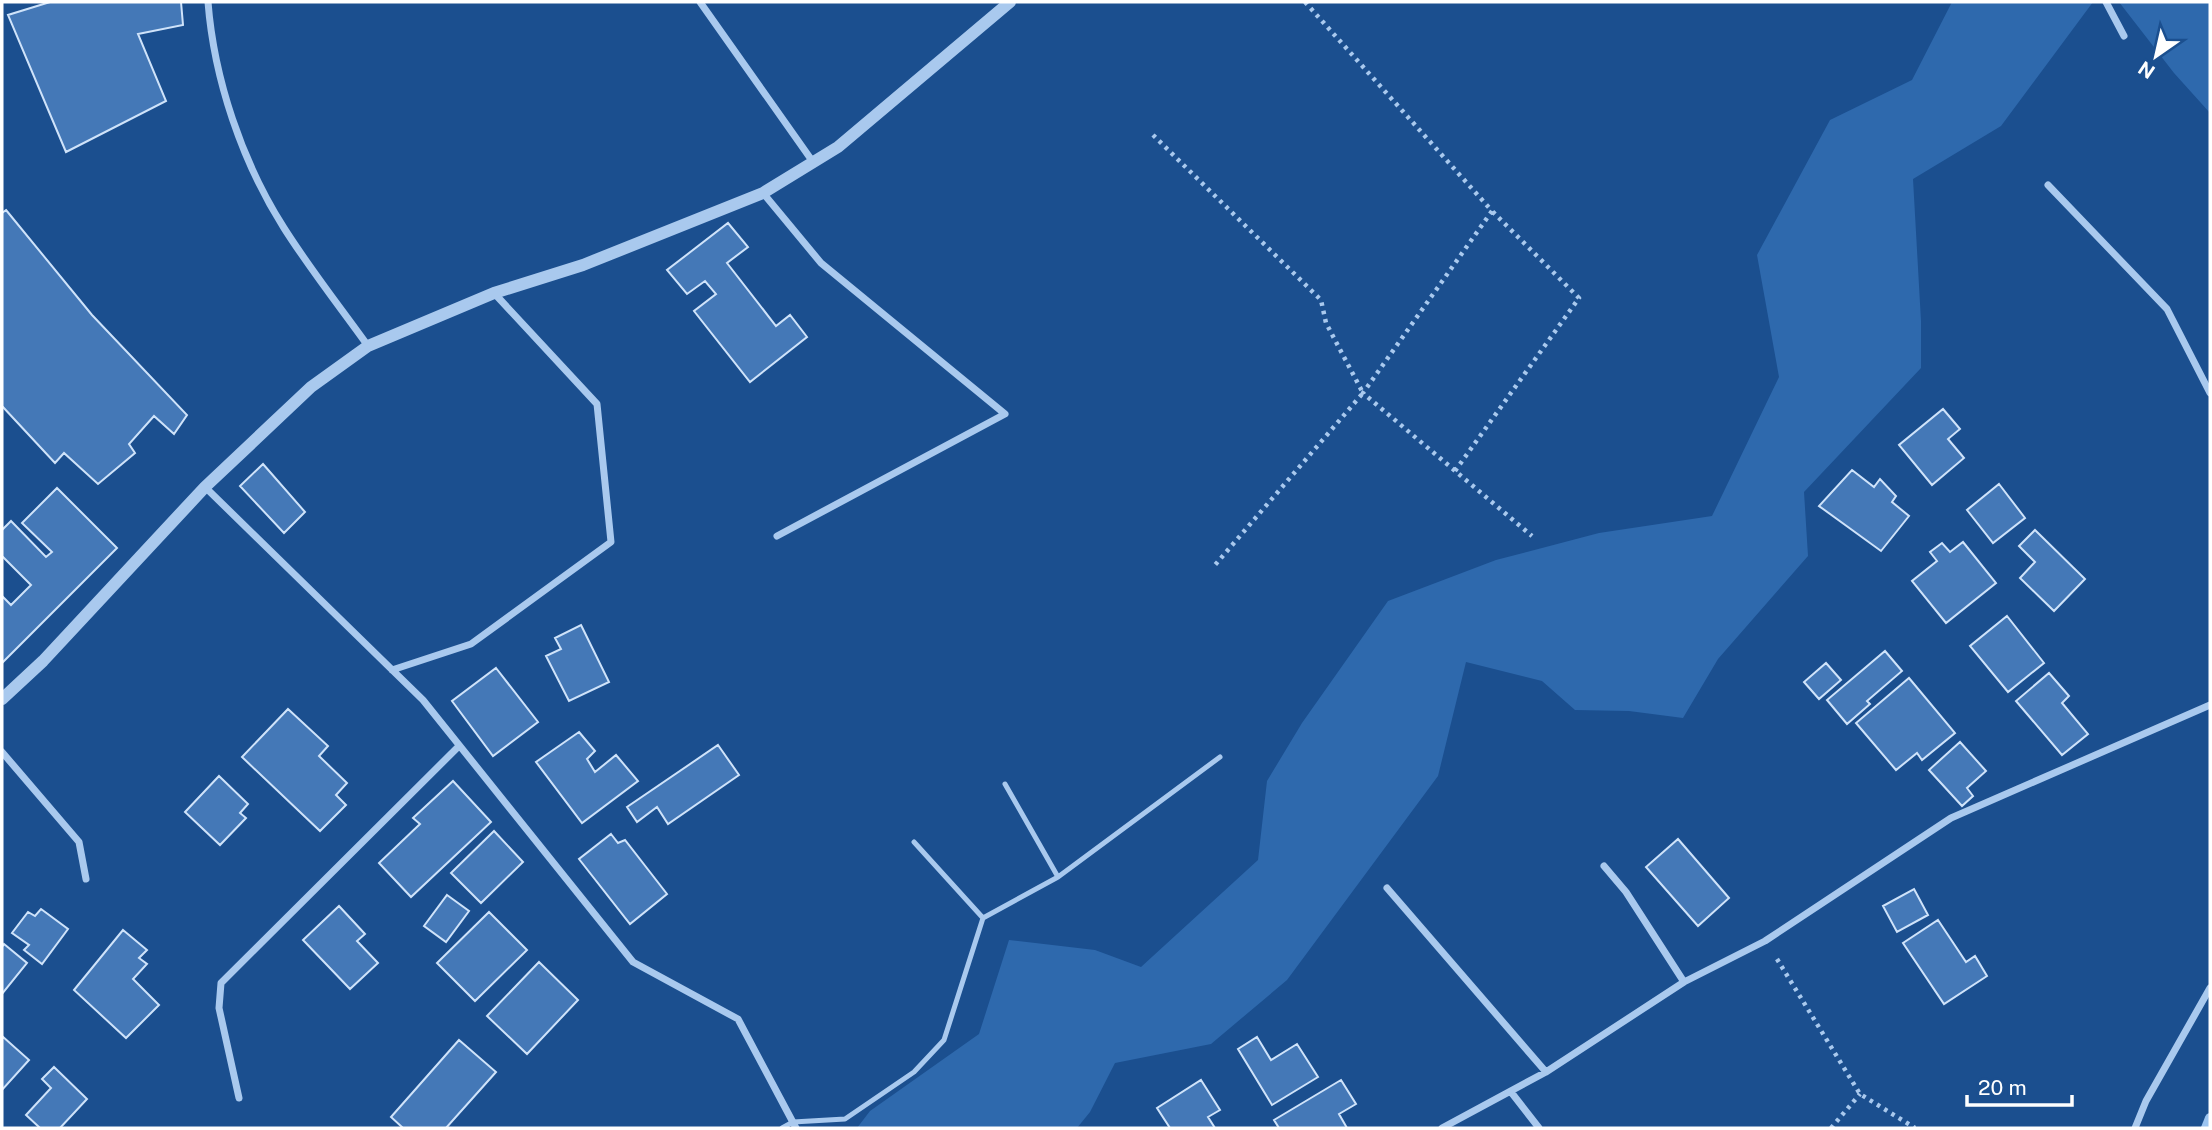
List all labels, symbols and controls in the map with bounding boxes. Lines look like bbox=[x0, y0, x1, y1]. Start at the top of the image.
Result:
north arrow bbox=[2121, 21, 2191, 91]
text: N bbox=[2134, 57, 2159, 83]
scale bar bbox=[1967, 1064, 2072, 1108]
text: 20 m bbox=[1978, 1075, 2027, 1100]

